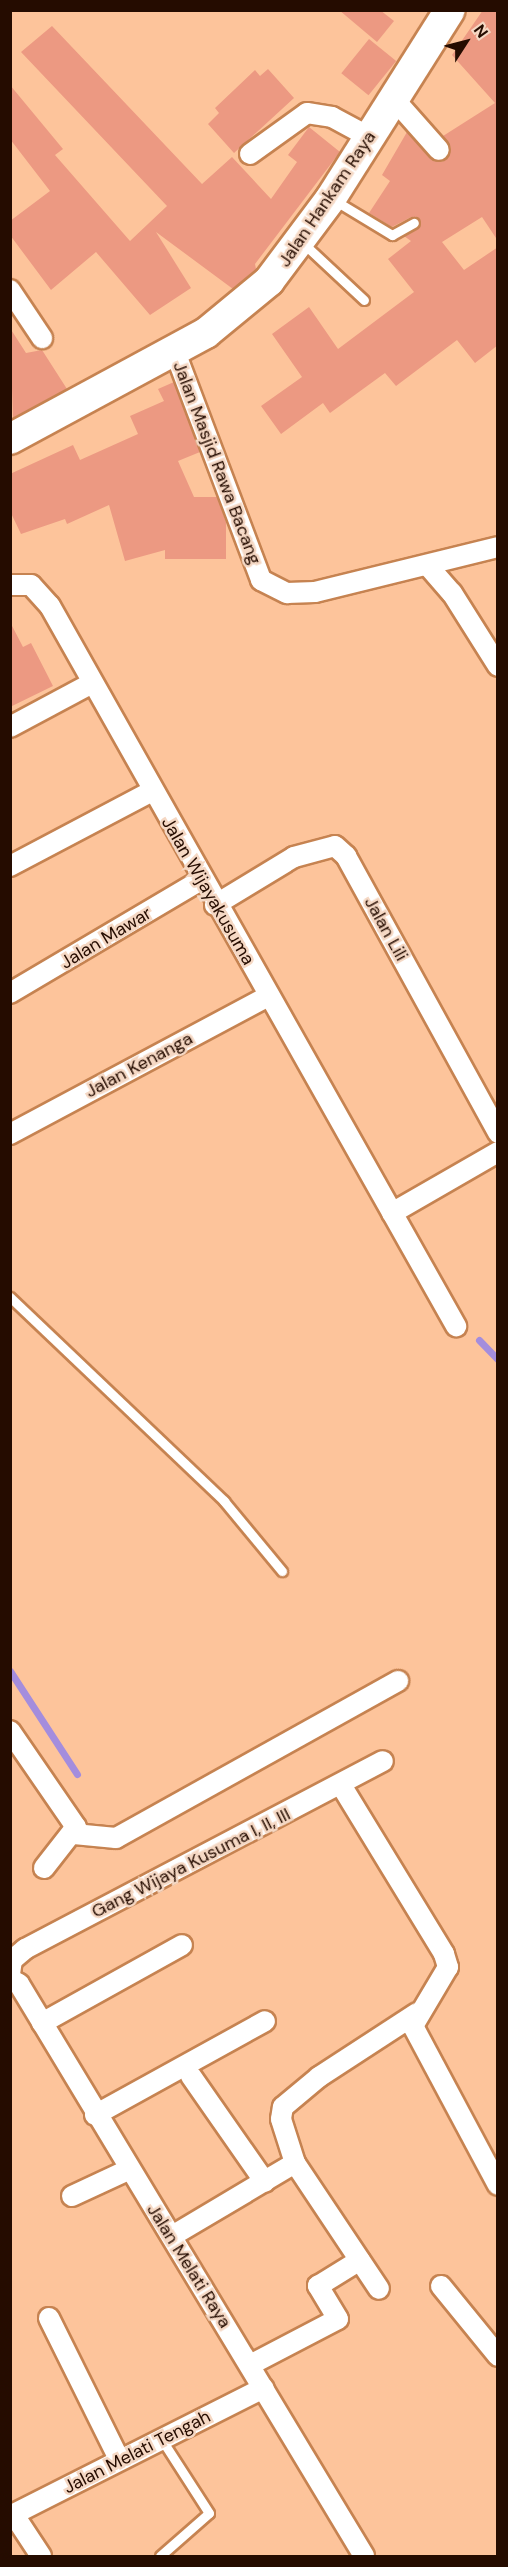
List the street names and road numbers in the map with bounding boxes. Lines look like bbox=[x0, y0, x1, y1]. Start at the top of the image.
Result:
street label: Jalan Hankam Raya bbox=[274, 127, 380, 271]
street label: Jalan Masjid Rawa Bacang bbox=[168, 358, 266, 568]
street label: Jalan Wijayakusuma bbox=[157, 813, 259, 969]
street label: Jalan Lili bbox=[360, 893, 412, 965]
street label: Jalan Mawar bbox=[57, 902, 155, 974]
street label: Jalan Kenanga bbox=[82, 1028, 196, 1102]
street label: Gang Wijaya Kusuma I, II, III bbox=[88, 1803, 294, 1923]
street label: Jalan Melati Raya bbox=[142, 2200, 236, 2332]
street label: Jalan Melati Tengah bbox=[60, 2406, 214, 2498]

